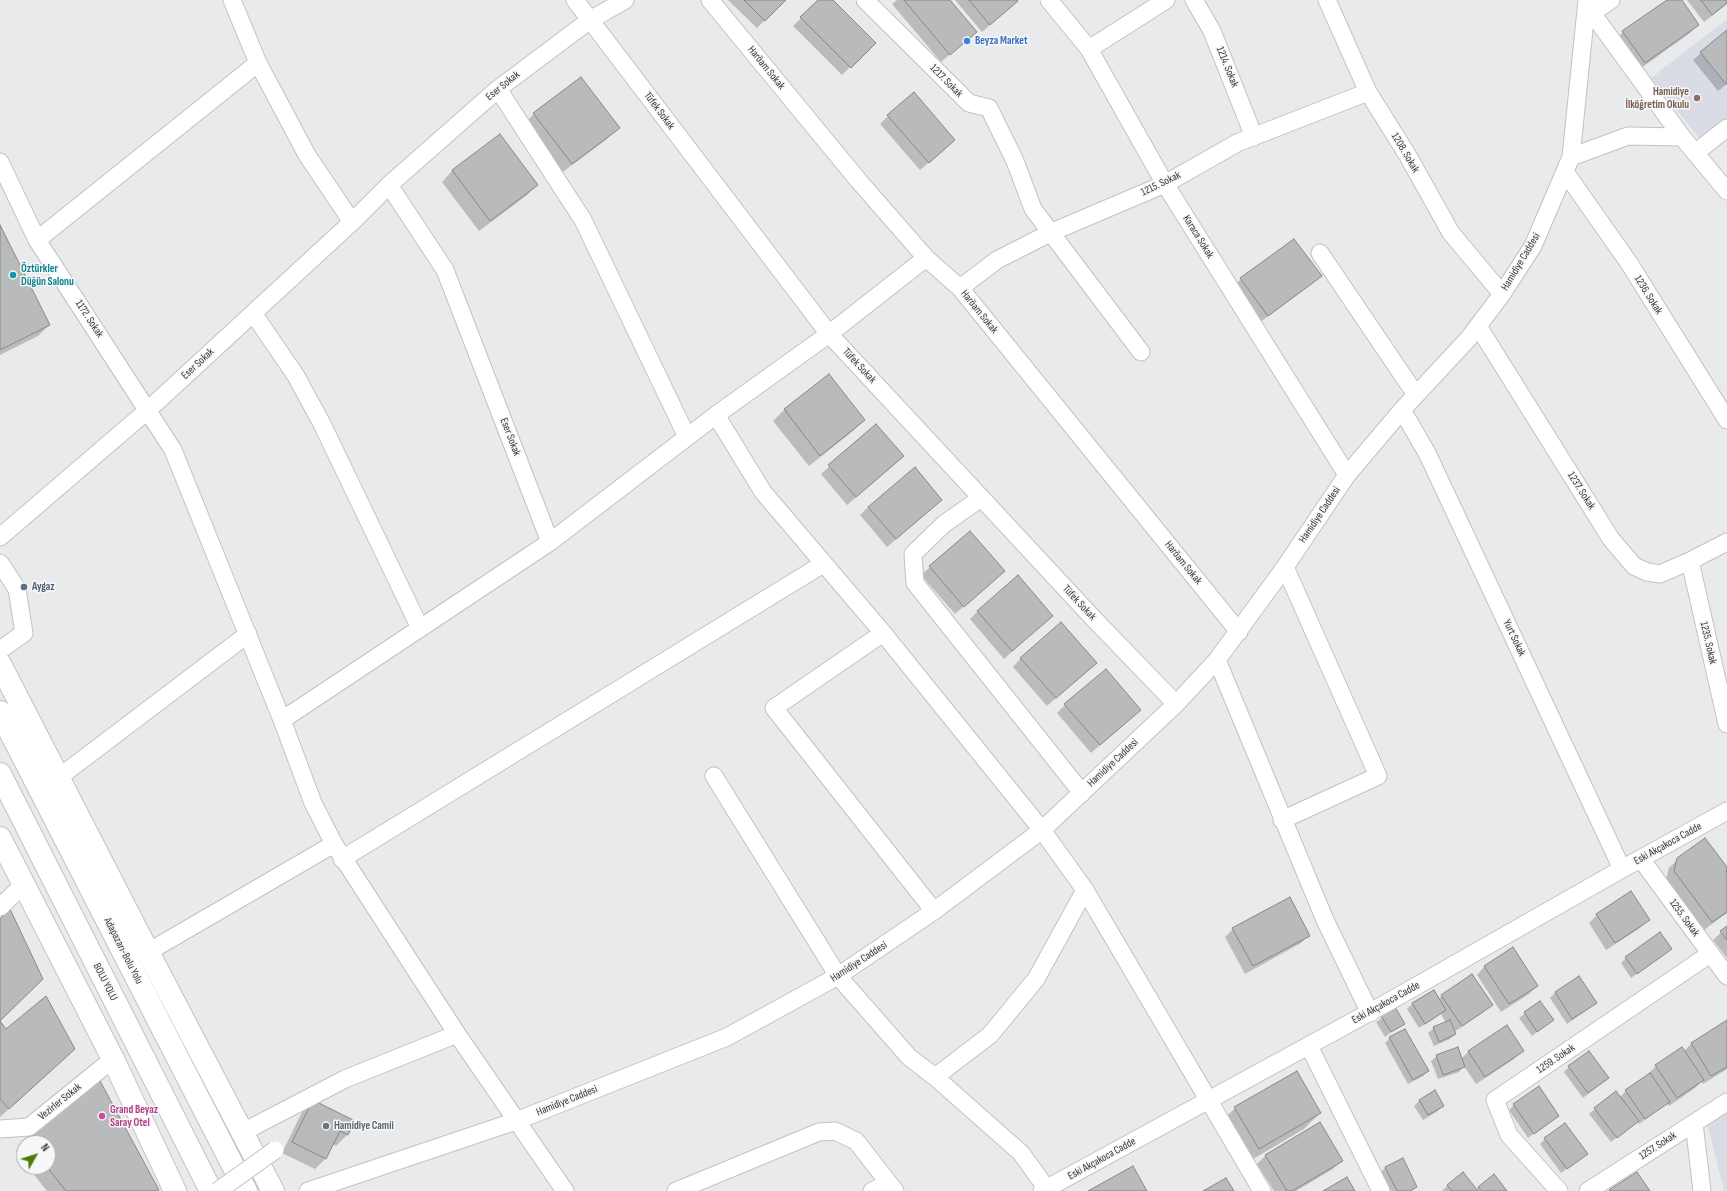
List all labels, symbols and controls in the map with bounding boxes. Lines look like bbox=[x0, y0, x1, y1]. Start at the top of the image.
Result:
place label: Beyza Market bbox=[975, 34, 1028, 48]
marker: Beyza Market bbox=[962, 36, 972, 46]
street label: Haröam Sokak bbox=[744, 44, 788, 92]
street label: 1214. Sokak bbox=[1213, 45, 1241, 89]
street label: 1217. Sokak bbox=[927, 62, 965, 100]
street label: Eser Sokak bbox=[483, 68, 523, 104]
place label: Hamidiye İlköğretim Okulu bbox=[1625, 85, 1689, 111]
street label: Tüfek Sokak bbox=[641, 90, 677, 132]
marker: Hamidiye İlköğretim Okulu bbox=[1692, 93, 1702, 103]
street label: 1208. Sokak bbox=[1388, 131, 1422, 175]
street label: 1215. Sokak bbox=[1139, 169, 1183, 199]
street label: Karaca Sokak bbox=[1180, 213, 1216, 261]
street label: Hamidiye Caddesi bbox=[1499, 231, 1543, 293]
place label: Öztürkler Düğün Salonu bbox=[21, 262, 74, 288]
marker: Öztürkler Düğün Salonu bbox=[8, 270, 18, 280]
street label: 1236. Sokak bbox=[1631, 273, 1665, 317]
street label: Haröam Sokak bbox=[957, 288, 1001, 336]
street label: 1172. Sokak bbox=[72, 298, 106, 340]
street label: Eser Sokak bbox=[179, 346, 217, 382]
street label: Tüfek Sokak bbox=[839, 346, 879, 386]
street label: Eser Sokak bbox=[497, 416, 523, 458]
street label: 1237. Sokak bbox=[1564, 470, 1598, 512]
street label: Hamidiye Caddesi bbox=[1296, 484, 1344, 546]
street label: Haröam Sokak bbox=[1161, 539, 1205, 587]
place label: Aygaz bbox=[32, 580, 55, 594]
marker: Aygaz bbox=[19, 582, 29, 592]
street label: Tüfek Sokak bbox=[1059, 583, 1099, 623]
street label: Yurt Sokak bbox=[1500, 618, 1528, 658]
street label: 1235. Sokak bbox=[1697, 620, 1719, 666]
street label: Hamidiye Caddesi bbox=[1085, 736, 1141, 790]
street label: Eski Akçakoca Cadde bbox=[1632, 820, 1704, 868]
street label: 1255. Sokak bbox=[1666, 897, 1702, 939]
street label: Adapazarı-Bolu Yolu bbox=[101, 916, 145, 986]
street label: Hamidiye Caddesi bbox=[828, 939, 890, 985]
street label: BOLU YOLU bbox=[90, 961, 120, 1003]
street label: Eski Akçakoca Cadde bbox=[1350, 979, 1422, 1027]
street label: 1259. Sokak bbox=[1534, 1041, 1578, 1077]
street label: Vezirler Sokak bbox=[36, 1081, 84, 1123]
street label: Hamidiye Caddesi bbox=[534, 1083, 600, 1119]
place label: Grand Beyaz Saray Otel bbox=[110, 1103, 158, 1129]
marker: Grand Beyaz Saray Otel bbox=[97, 1111, 107, 1121]
place label: Hamidiye Camii bbox=[334, 1119, 394, 1133]
marker: Hamidiye Camii bbox=[321, 1121, 331, 1131]
street label: 1257. Sokak bbox=[1637, 1129, 1679, 1163]
north arrow bbox=[16, 1135, 56, 1175]
street label: Eski Akçakoca Cadde bbox=[1066, 1135, 1138, 1183]
text: N bbox=[38, 1141, 52, 1154]

